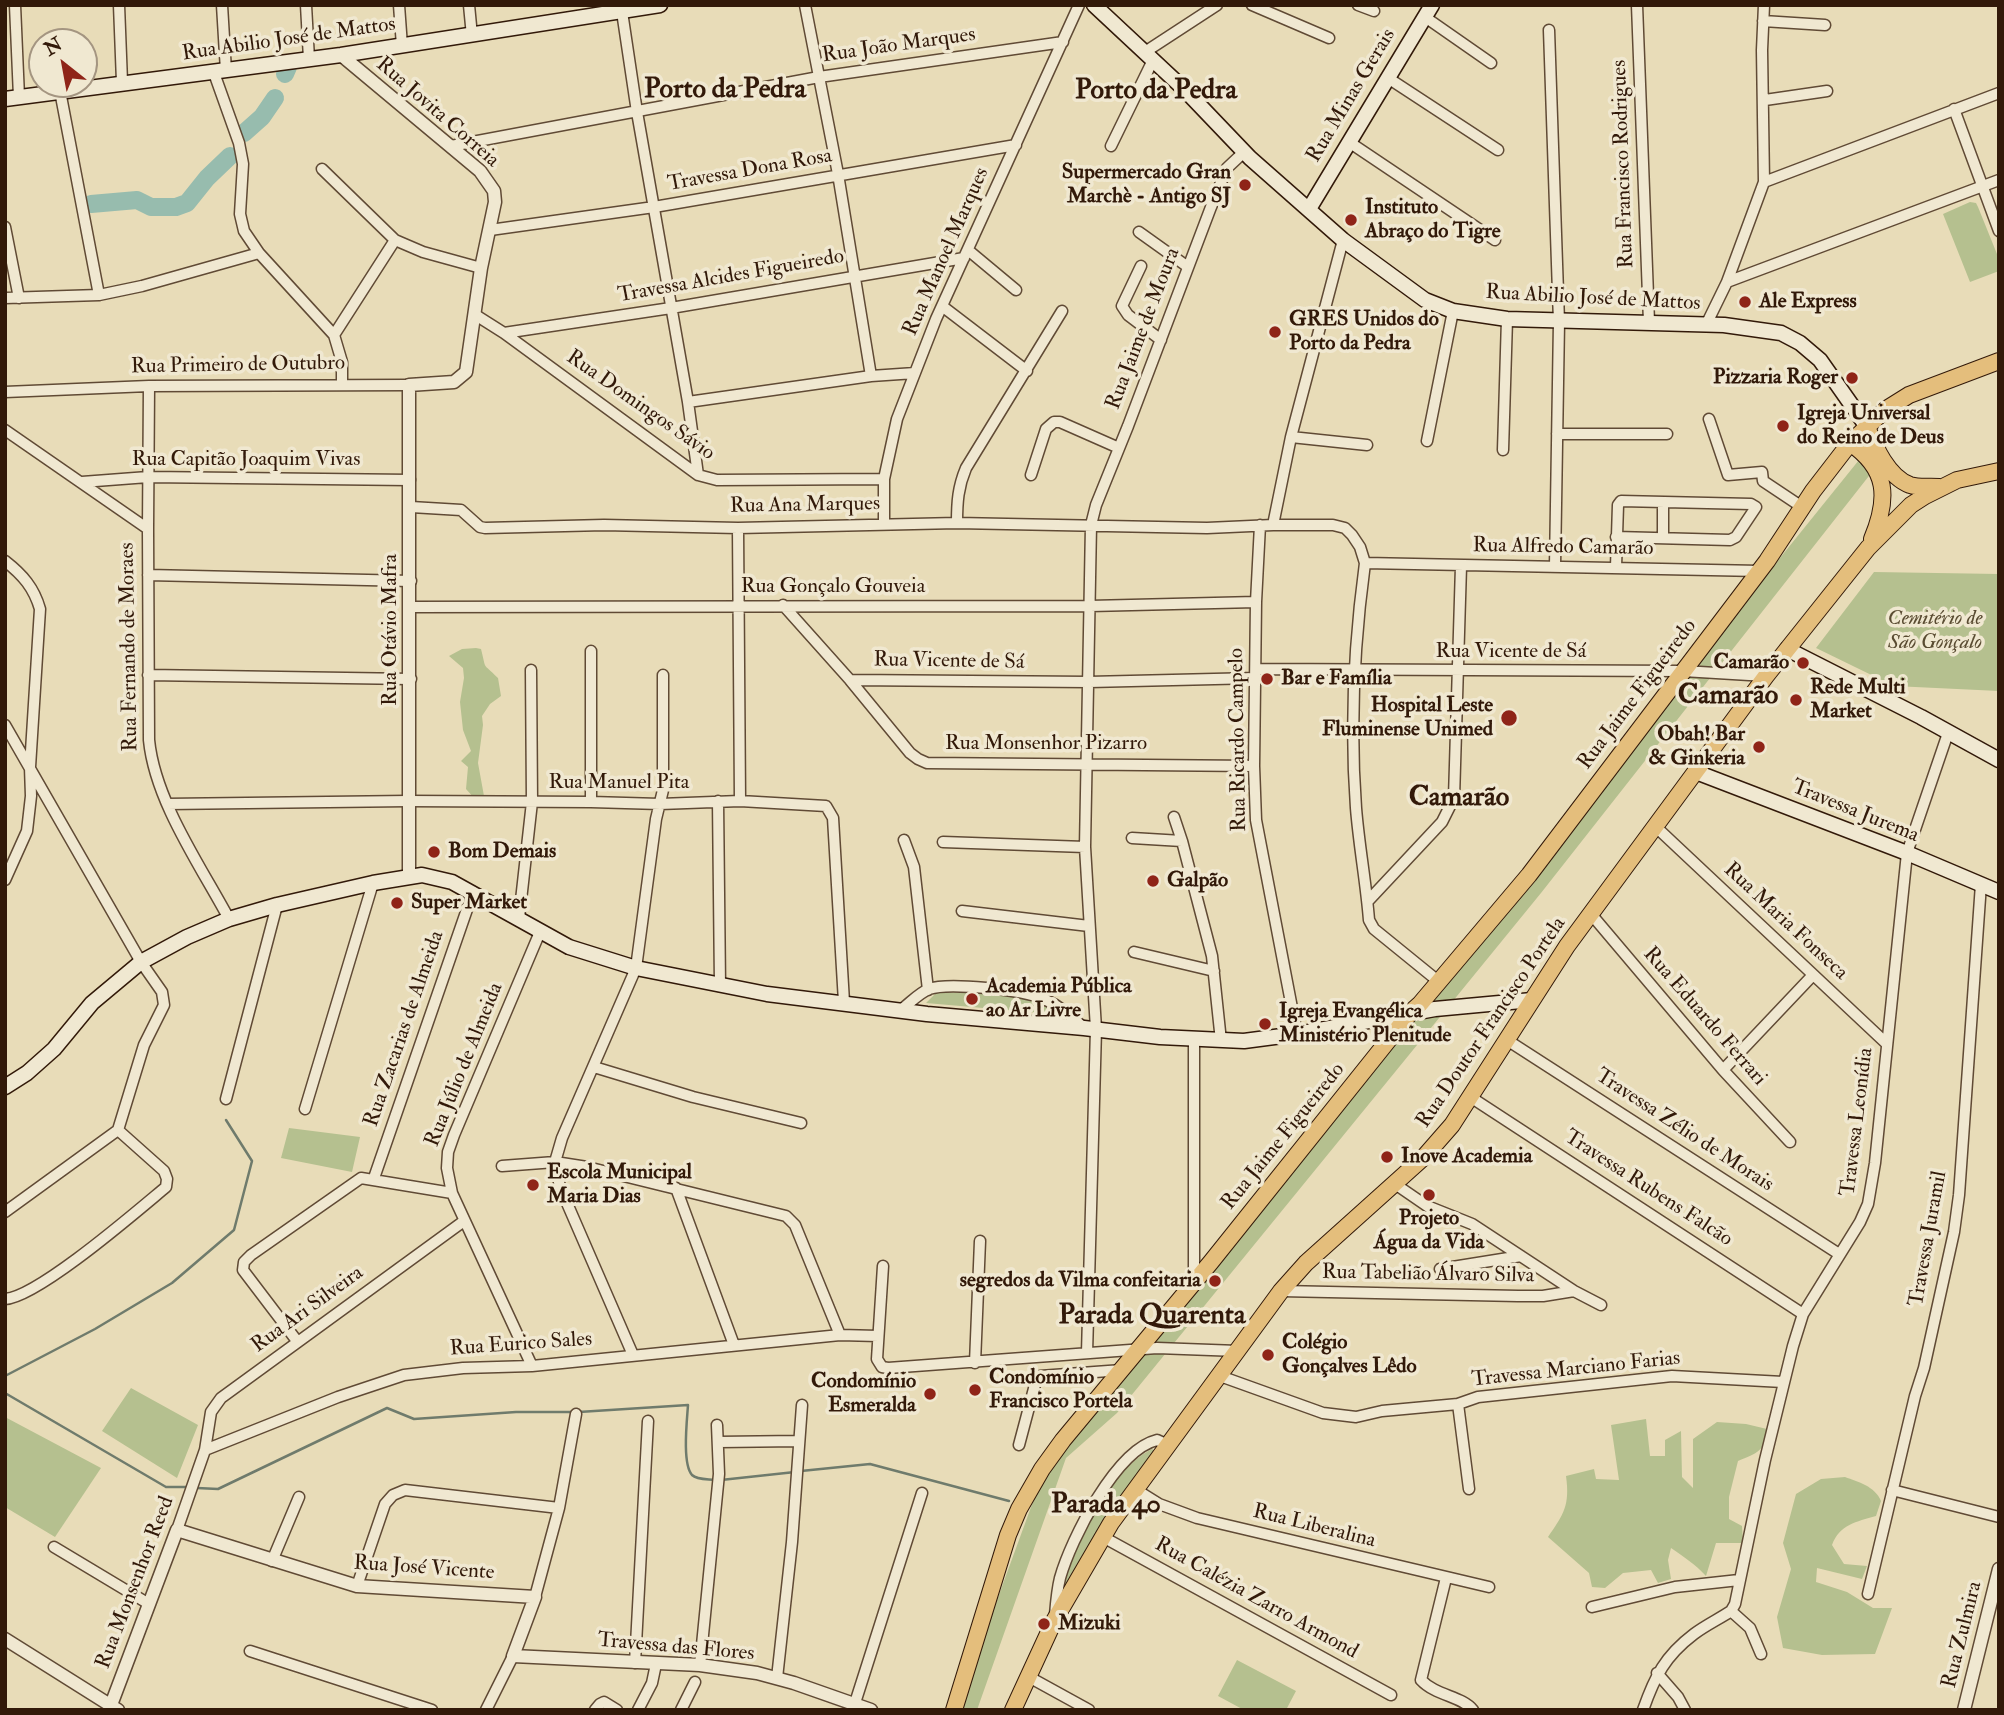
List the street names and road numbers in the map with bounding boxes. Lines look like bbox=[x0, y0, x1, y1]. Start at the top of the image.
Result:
street label: Rua Abilio José de Mattos bbox=[181, 13, 397, 67]
street label: Rua João Marques bbox=[821, 23, 977, 69]
street label: Rua Minas Gerais bbox=[1302, 25, 1402, 167]
street label: Rua Jovita Correia bbox=[370, 53, 504, 173]
street label: Rua Francisco Rodrigues bbox=[1608, 59, 1640, 269]
street label: Travessa Dona Rosa bbox=[666, 144, 834, 198]
street label: Rua Manoel Marques bbox=[899, 164, 995, 340]
street label: Travessa Alcides Figueiredo bbox=[616, 245, 846, 309]
street label: Rua Jaime de Moura bbox=[1102, 245, 1186, 413]
street label: Rua Abilio José de Mattos bbox=[1485, 281, 1701, 317]
street label: Rua Domingos Sávio bbox=[561, 345, 719, 467]
street label: Rua Primeiro de Outubro bbox=[131, 352, 345, 380]
street label: Rua Capitão Joaquim Vivas bbox=[132, 447, 360, 473]
street label: Rua Ana Marques bbox=[730, 492, 880, 520]
street label: Rua Alfredo Camarão bbox=[1472, 534, 1654, 562]
street label: Rua Fernando de Moraes bbox=[116, 542, 144, 752]
street label: Rua Otávio Mafra bbox=[378, 554, 404, 706]
street label: Rua Gonçalo Gouveia bbox=[741, 574, 925, 600]
street label: Rua Jaime Figueiredo bbox=[1573, 615, 1703, 775]
street label: Rua Vicente de Sá bbox=[1436, 639, 1586, 665]
street label: Rua Vicente de Sá bbox=[873, 648, 1025, 676]
street label: Rua Ricardo Campelo bbox=[1225, 648, 1253, 832]
street label: Rua Monsenhor Pizarro bbox=[945, 731, 1147, 757]
street label: Rua Manuel Pita bbox=[549, 770, 689, 796]
street label: Travessa Jurema bbox=[1788, 775, 1922, 849]
street label: Rua Maria Fonseca bbox=[1718, 858, 1852, 986]
street label: Rua Doutor Francisco Portela bbox=[1412, 913, 1572, 1133]
street label: Rua Zacarias de Almeida bbox=[360, 928, 450, 1130]
street label: Rua Eduardo Ferrari bbox=[1637, 943, 1771, 1091]
street label: Rua Júlio de Almeida bbox=[421, 979, 509, 1151]
street label: Travessa Leonídia bbox=[1836, 1046, 1880, 1198]
street label: Rua Jaime Figueiredo bbox=[1217, 1058, 1351, 1216]
street label: Travessa Zélio de Morais bbox=[1590, 1064, 1778, 1198]
street label: Travessa Rubens Falcão bbox=[1559, 1125, 1737, 1253]
street label: Travessa Juramil bbox=[1905, 1169, 1953, 1309]
street label: Rua Ari Silveira bbox=[247, 1261, 369, 1359]
street label: Rua Tabelião Álvaro Silva bbox=[1322, 1261, 1534, 1289]
street label: Rua Eurico Sales bbox=[449, 1327, 593, 1363]
street label: Travessa Marciano Farias bbox=[1470, 1347, 1682, 1393]
street label: Rua Monsenhor Reed bbox=[92, 1493, 180, 1673]
street label: Rua Liberalina bbox=[1250, 1500, 1378, 1554]
street label: Rua Calézia Zarro Armond bbox=[1150, 1533, 1362, 1665]
street label: Rua José Vicente bbox=[353, 1552, 495, 1586]
street label: Rua Zulmira bbox=[1938, 1579, 1988, 1691]
street label: Travessa das Flores bbox=[596, 1629, 756, 1667]

